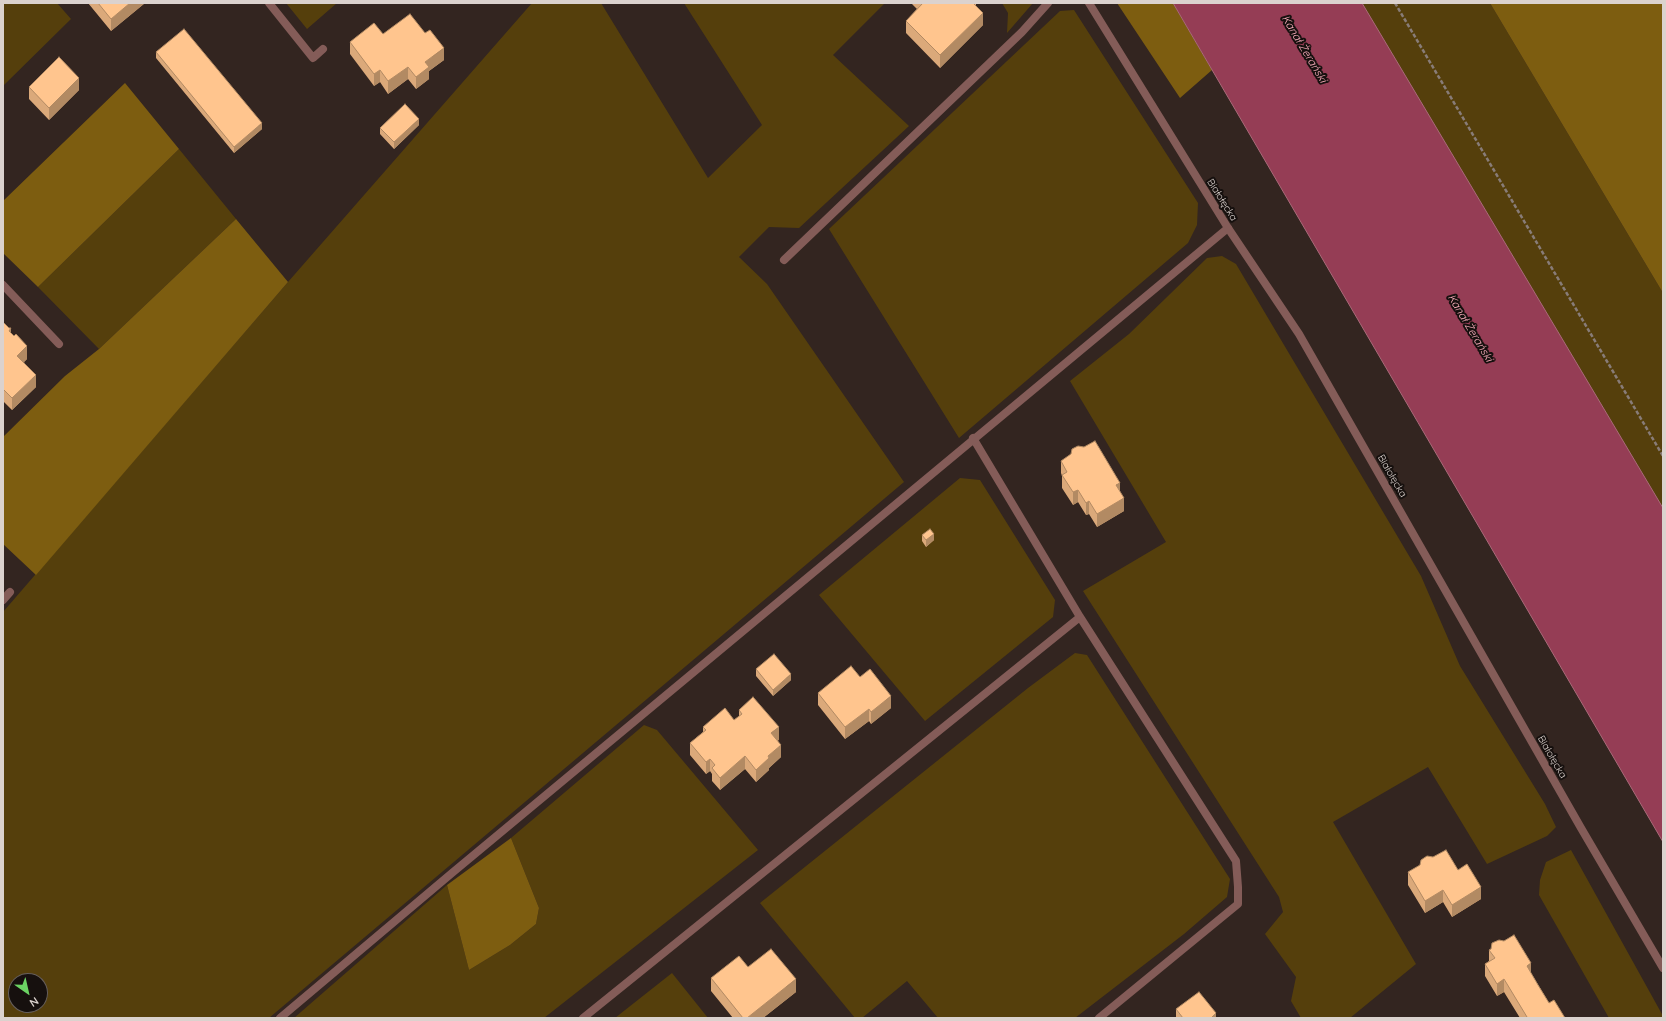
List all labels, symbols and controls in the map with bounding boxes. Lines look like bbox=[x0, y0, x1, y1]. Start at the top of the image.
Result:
water label: Kanał Żerański bbox=[1279, 13, 1329, 85]
street label: Białołęcka bbox=[1204, 177, 1240, 223]
water label: Kanał Żerański bbox=[1445, 292, 1495, 364]
street label: Białołęcka bbox=[1375, 452, 1409, 500]
street label: Białołęcka bbox=[1535, 733, 1569, 781]
north arrow bbox=[8, 973, 48, 1013]
text: N bbox=[27, 994, 41, 1010]

